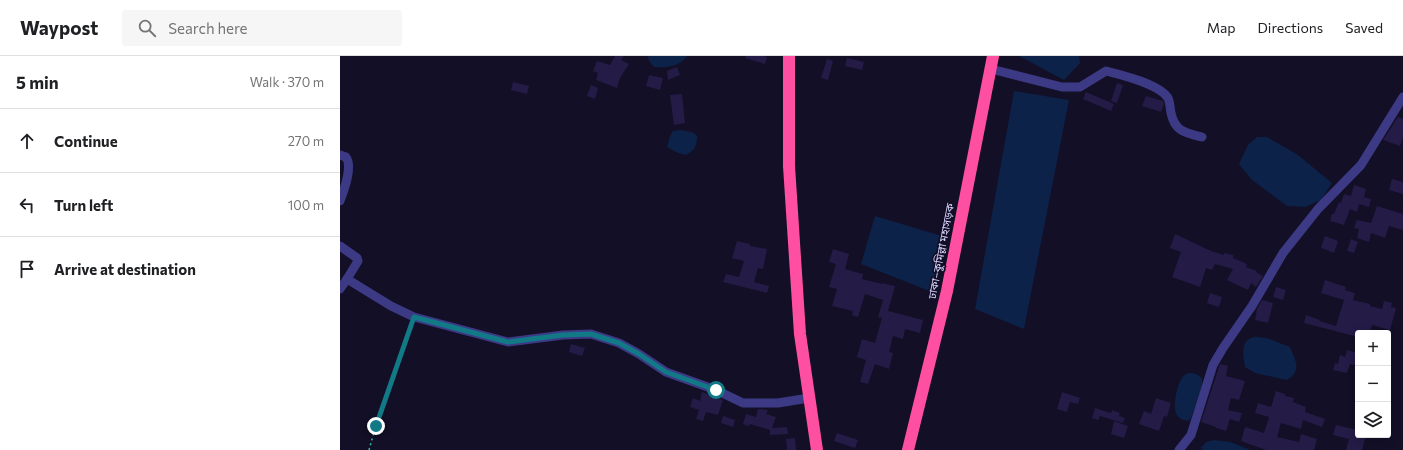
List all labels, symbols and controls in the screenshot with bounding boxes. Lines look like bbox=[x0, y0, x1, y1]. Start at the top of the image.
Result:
search box bbox=[122, 10, 402, 46]
text: Waypost bbox=[20, 16, 98, 39]
icon: search bbox=[136, 17, 158, 39]
text: Search here bbox=[168, 19, 248, 37]
text: Map bbox=[1207, 19, 1236, 36]
text: Directions bbox=[1258, 19, 1323, 36]
text: Saved bbox=[1345, 19, 1383, 36]
text: 5 min bbox=[16, 72, 59, 93]
text: Walk · 370 m bbox=[250, 74, 324, 90]
icon: ahead bbox=[16, 130, 38, 152]
text: Continue bbox=[54, 132, 118, 150]
text: 270 m bbox=[288, 133, 324, 149]
icon: left bbox=[16, 194, 38, 216]
text: Turn left bbox=[54, 196, 113, 214]
text: 100 m bbox=[288, 197, 324, 213]
street label: ঢাকা–কুমিল্লা মহাসড়ক bbox=[925, 202, 957, 301]
icon: arrive bbox=[16, 258, 38, 280]
text: Arrive at destination bbox=[54, 260, 196, 278]
map controls bbox=[1355, 330, 1391, 438]
button: + bbox=[1355, 330, 1391, 366]
button: − bbox=[1355, 366, 1391, 402]
route start bbox=[707, 381, 725, 399]
button: layers bbox=[1355, 402, 1391, 438]
route end bbox=[367, 417, 385, 435]

